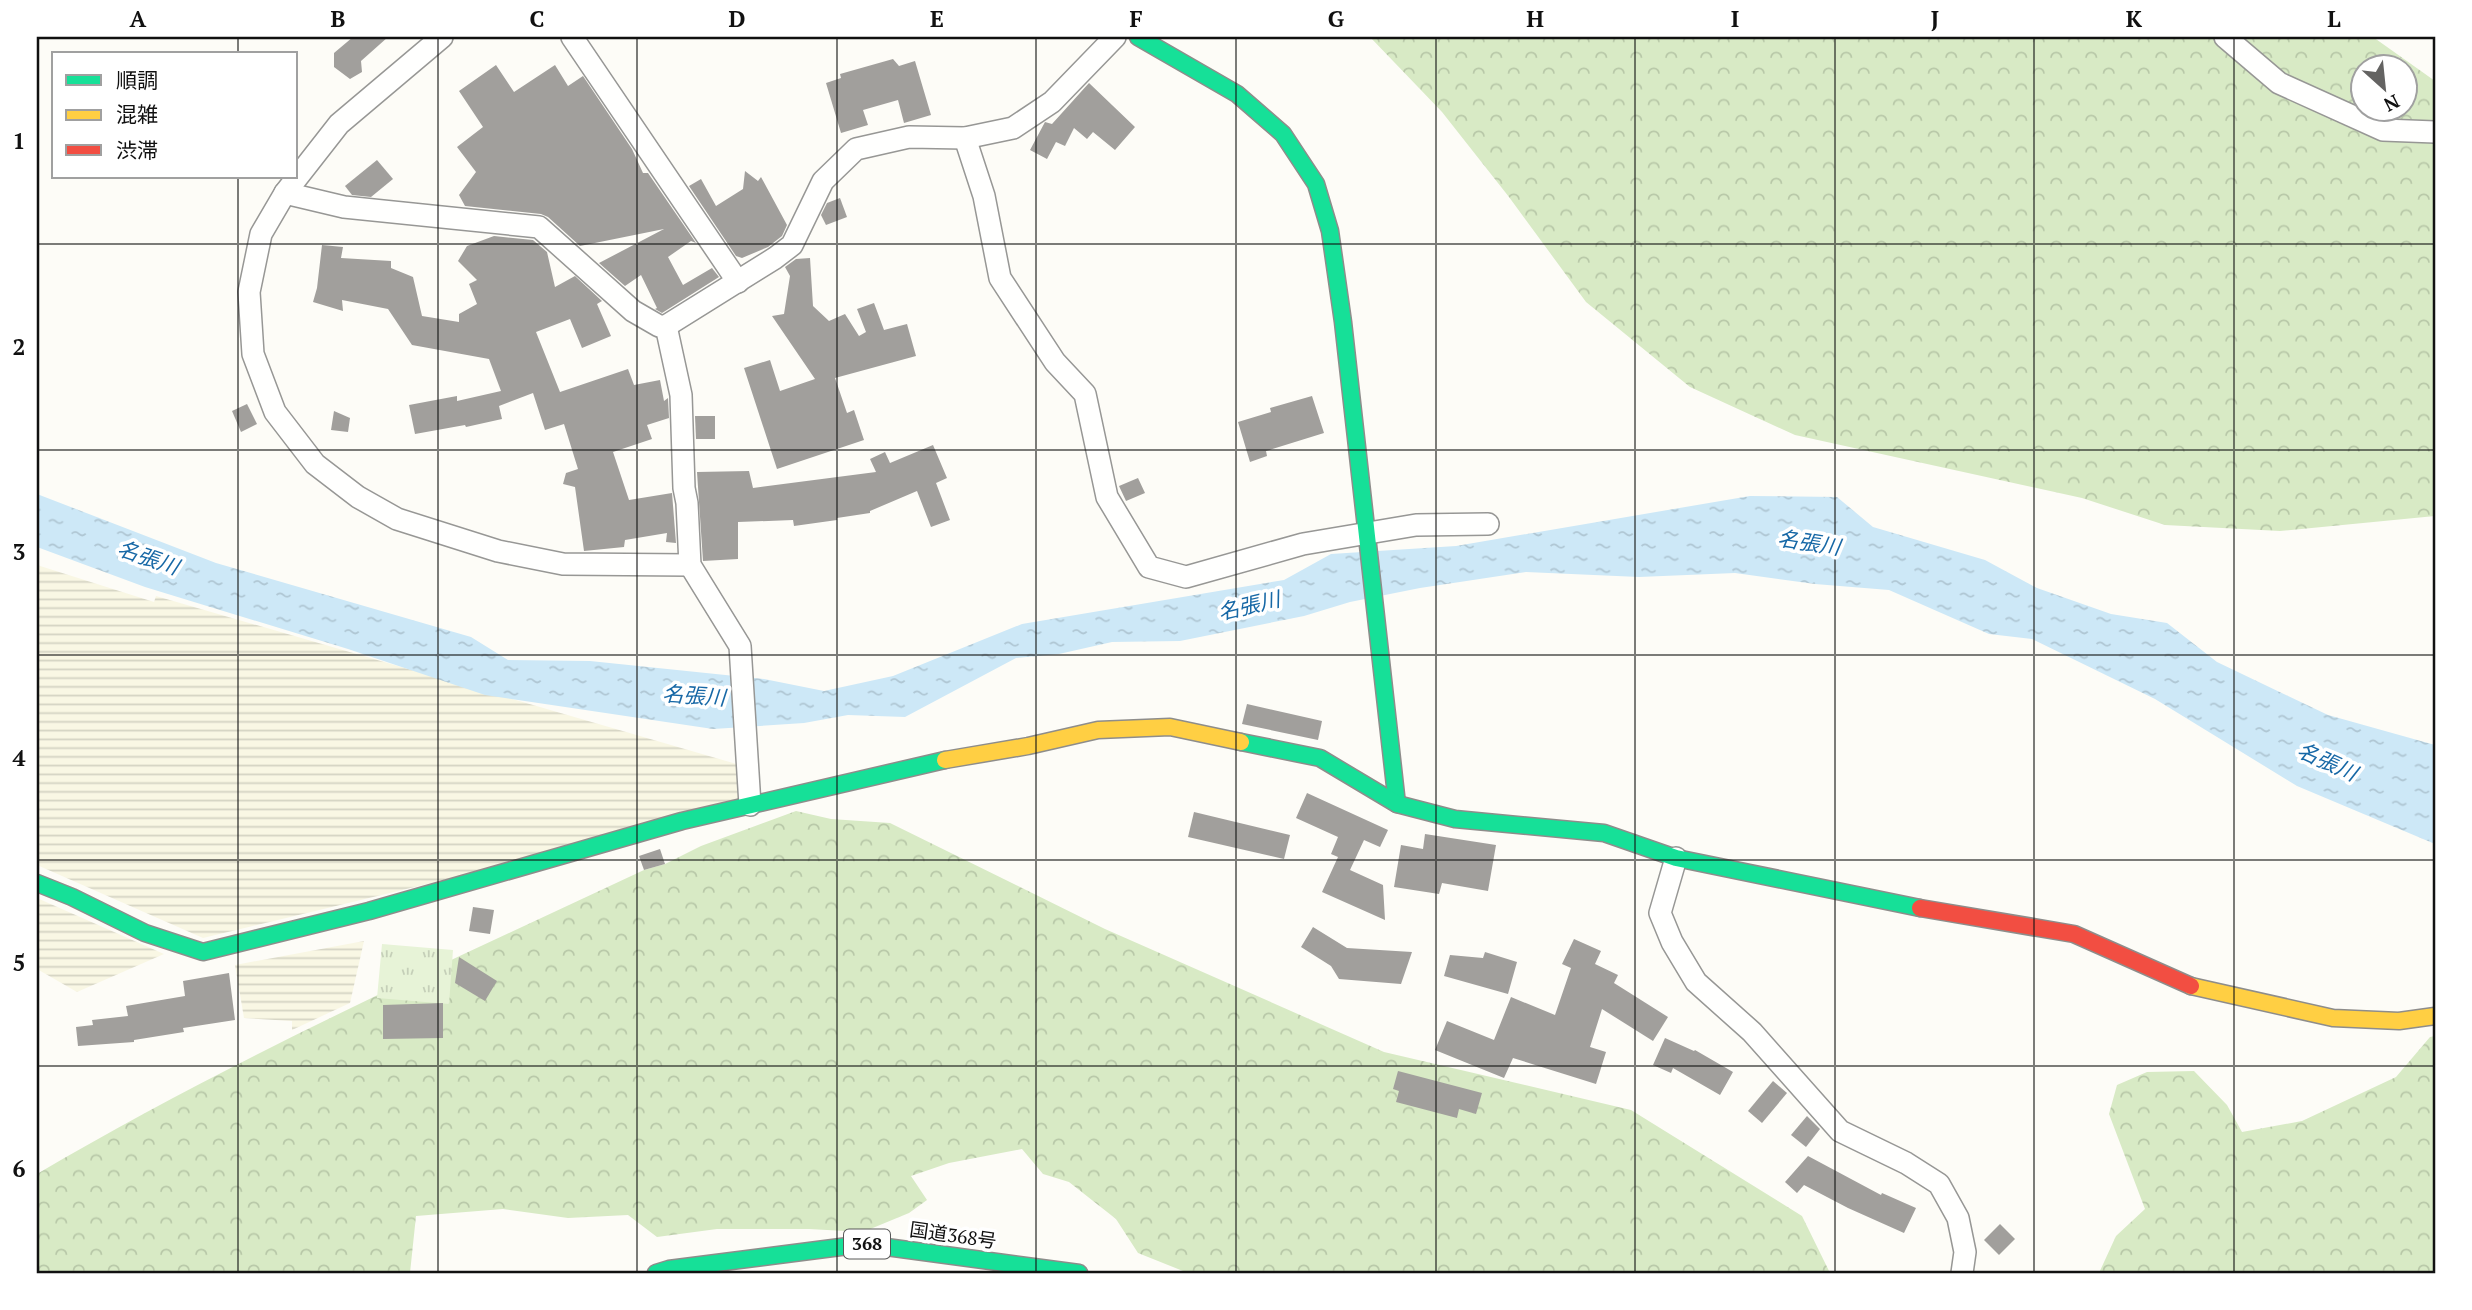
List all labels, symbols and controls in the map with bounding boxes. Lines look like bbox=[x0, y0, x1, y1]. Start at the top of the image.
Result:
text: A bbox=[130, 3, 147, 34]
text: B bbox=[331, 3, 346, 34]
text: C bbox=[530, 3, 545, 34]
text: D bbox=[729, 3, 746, 34]
text: E bbox=[930, 3, 944, 34]
text: F bbox=[1129, 3, 1143, 34]
text: G bbox=[1328, 3, 1345, 34]
text: H bbox=[1526, 3, 1544, 34]
text: I bbox=[1731, 3, 1739, 34]
text: J bbox=[1931, 3, 1939, 34]
text: K bbox=[2126, 3, 2143, 34]
text: L bbox=[2327, 3, 2341, 34]
legend bbox=[52, 52, 298, 178]
north arrow bbox=[2350, 52, 2420, 122]
text: 順調 bbox=[116, 66, 158, 94]
text: N bbox=[2379, 89, 2404, 118]
text: 混雑 bbox=[116, 100, 158, 128]
text: 1 bbox=[13, 125, 26, 156]
text: 渋滞 bbox=[116, 136, 158, 164]
text: 2 bbox=[13, 331, 26, 362]
water label: 名張川 bbox=[1776, 523, 1844, 561]
water label: 名張川 bbox=[114, 534, 185, 581]
text: 3 bbox=[13, 536, 26, 567]
water label: 名張川 bbox=[1215, 584, 1285, 626]
water label: 名張川 bbox=[662, 679, 728, 711]
water label: 名張川 bbox=[2293, 735, 2364, 788]
text: 4 bbox=[13, 742, 26, 773]
text: 5 bbox=[13, 947, 26, 978]
text: 6 bbox=[13, 1153, 26, 1184]
street label: 国道368号 bbox=[908, 1216, 998, 1253]
road number: 368 bbox=[844, 1230, 890, 1259]

